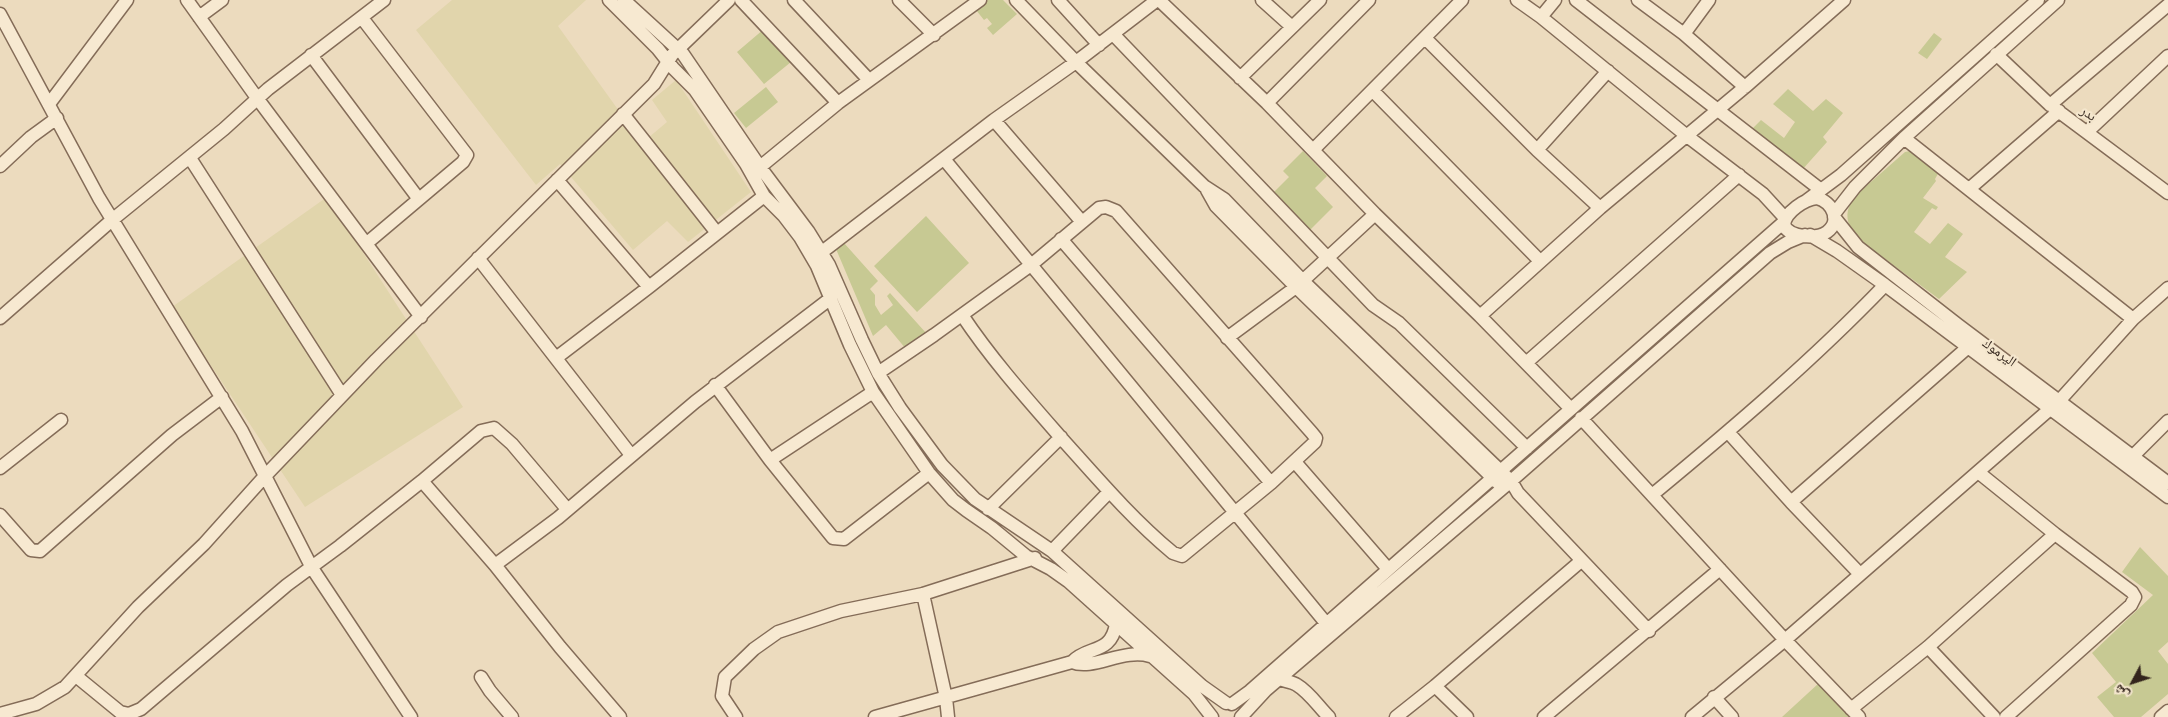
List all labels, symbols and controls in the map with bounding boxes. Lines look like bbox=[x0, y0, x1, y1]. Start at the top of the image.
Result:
street label: بدر bbox=[2077, 103, 2099, 125]
street label: اليرموك bbox=[1979, 335, 2019, 371]
north arrow bbox=[2108, 657, 2158, 707]
text: ش bbox=[2111, 681, 2132, 702]

